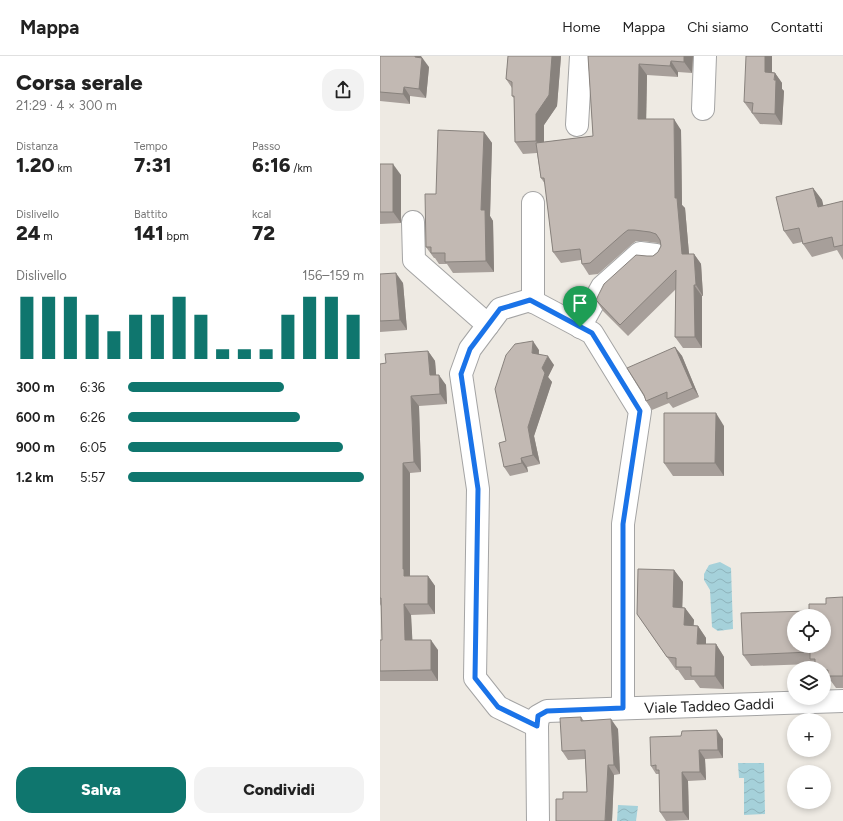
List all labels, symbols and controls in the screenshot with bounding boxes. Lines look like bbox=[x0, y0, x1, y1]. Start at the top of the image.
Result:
text: Mappa bbox=[20, 16, 79, 39]
text: Home bbox=[562, 19, 601, 36]
text: Mappa bbox=[623, 19, 665, 36]
text: Chi siamo bbox=[687, 19, 749, 36]
text: Contatti bbox=[771, 19, 823, 36]
text: Corsa serale bbox=[16, 69, 143, 96]
button: share bbox=[322, 69, 364, 111]
text: 21:29 · 4 × 300 m bbox=[16, 98, 117, 113]
text: Distanza bbox=[16, 140, 58, 153]
text: Tempo bbox=[134, 140, 168, 153]
text: Passo bbox=[252, 140, 281, 153]
text: 1.20 bbox=[16, 153, 55, 177]
text: 7:31 bbox=[134, 153, 172, 177]
text: 6:16 bbox=[252, 153, 290, 177]
text: km bbox=[55, 162, 72, 175]
text: /km bbox=[290, 162, 312, 175]
text: Dislivello bbox=[16, 208, 59, 221]
text: Battito bbox=[134, 208, 168, 221]
text: kcal bbox=[252, 208, 271, 221]
text: 24 bbox=[16, 221, 41, 245]
text: 141 bbox=[134, 221, 164, 245]
text: 72 bbox=[252, 221, 275, 245]
text: m bbox=[41, 230, 53, 243]
text: bpm bbox=[164, 230, 189, 243]
text: Dislivello bbox=[16, 268, 67, 283]
text: 156–159 m bbox=[302, 268, 364, 283]
pin bbox=[563, 286, 597, 327]
icon: arrive bbox=[569, 292, 591, 314]
text: 300 m bbox=[16, 380, 55, 395]
text: 6:36 bbox=[80, 380, 105, 395]
text: 600 m bbox=[16, 410, 55, 425]
text: 6:26 bbox=[80, 410, 105, 425]
text: 900 m bbox=[16, 440, 55, 455]
text: 6:05 bbox=[80, 440, 106, 455]
text: 1.2 km bbox=[16, 470, 54, 485]
text: 5:57 bbox=[80, 470, 105, 485]
map controls bbox=[787, 609, 831, 809]
button: locate bbox=[787, 609, 831, 653]
button: layers bbox=[787, 661, 831, 705]
street label: Viale Taddeo Gaddi bbox=[644, 695, 774, 717]
button: + bbox=[787, 713, 831, 757]
button: − bbox=[787, 765, 831, 809]
button: Salva bbox=[16, 767, 186, 813]
button: Condividi bbox=[194, 767, 364, 813]

